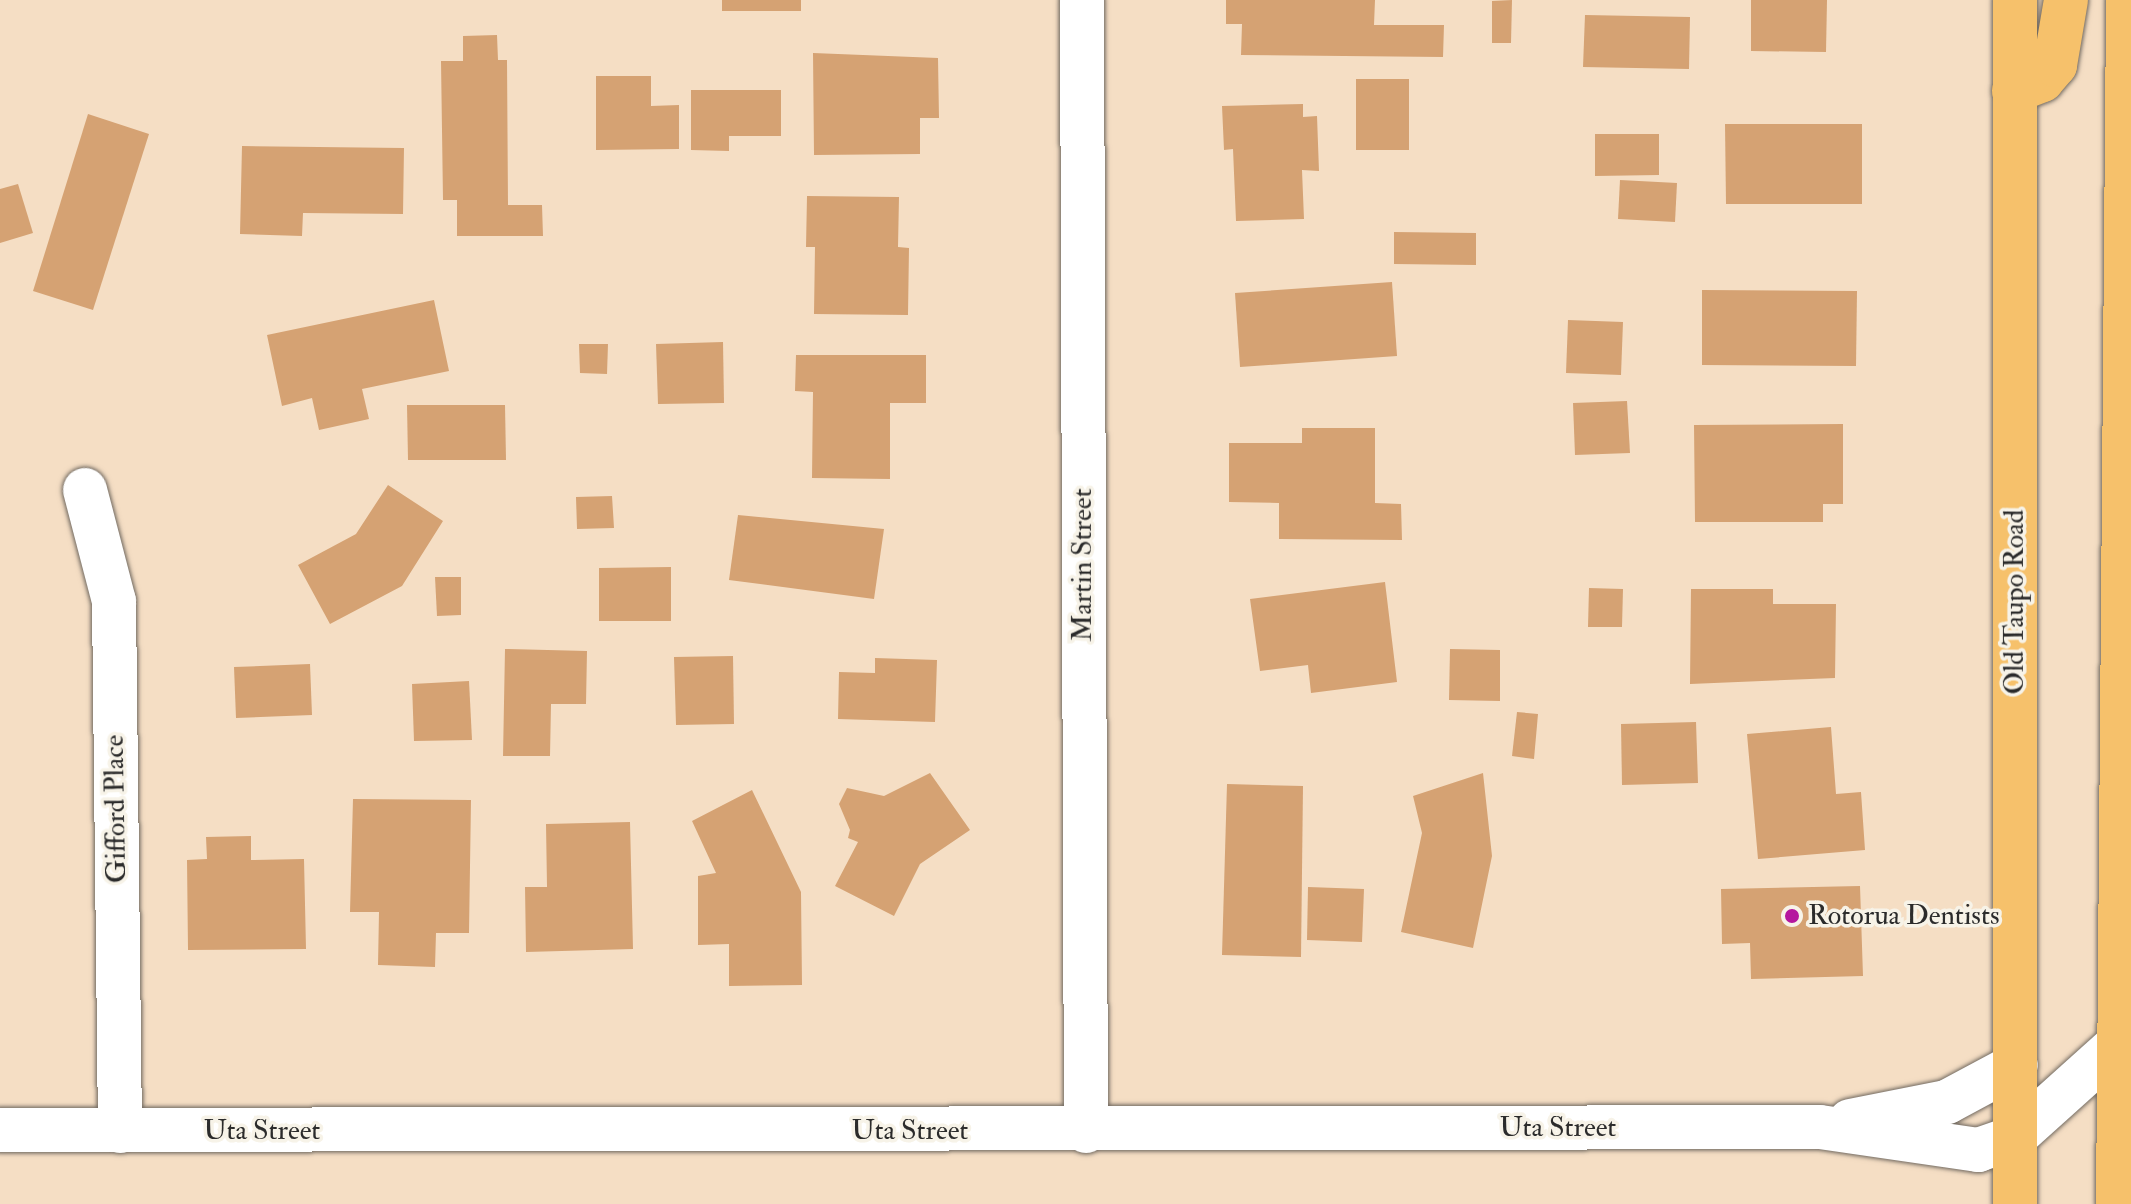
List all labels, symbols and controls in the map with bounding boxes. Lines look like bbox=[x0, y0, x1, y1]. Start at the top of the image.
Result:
street label: Martin Street bbox=[1066, 488, 1100, 642]
street label: Old Taupo Road bbox=[1998, 509, 2032, 695]
street label: Gifford Place bbox=[98, 734, 134, 884]
place label: Rotorua Dentists bbox=[1808, 899, 2000, 933]
marker: Rotorua Dentists bbox=[1783, 907, 1801, 925]
street label: Uta Street bbox=[1500, 1111, 1616, 1145]
street label: Uta Street bbox=[204, 1114, 320, 1148]
street label: Uta Street bbox=[852, 1114, 968, 1148]

